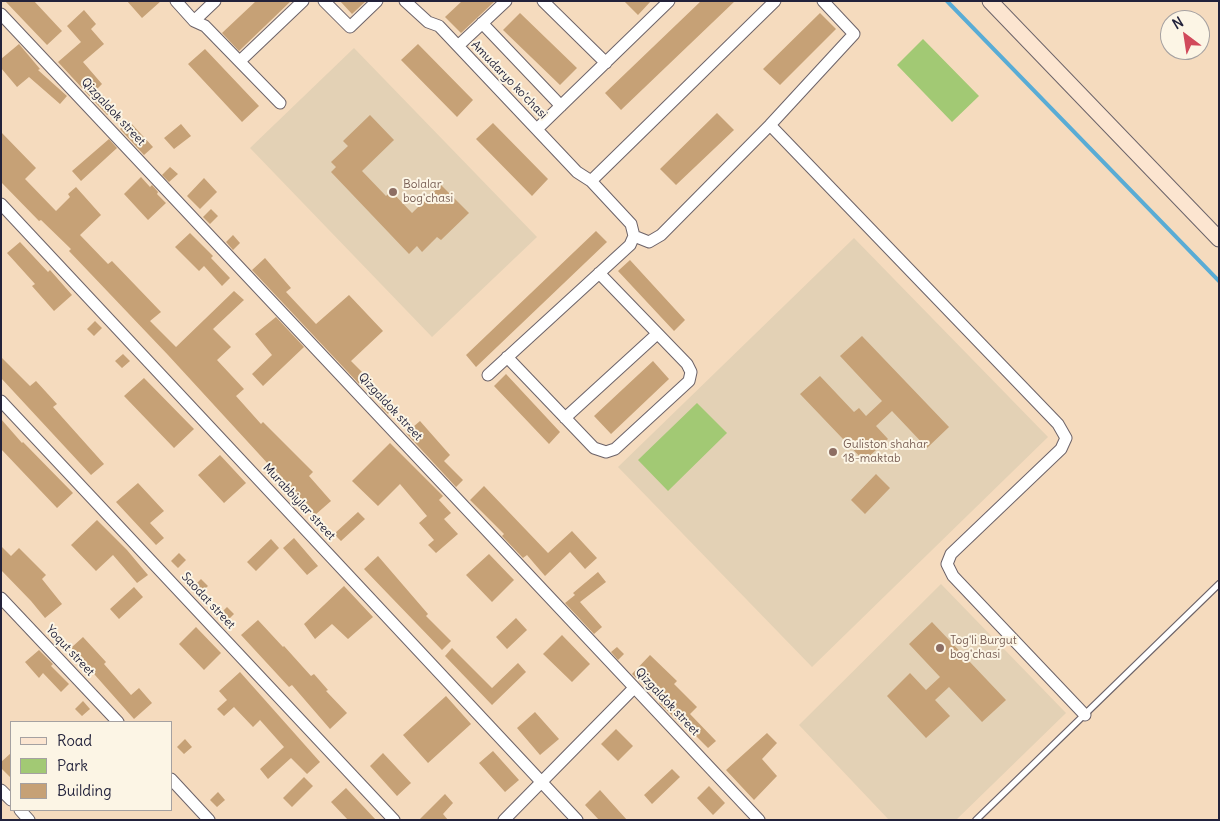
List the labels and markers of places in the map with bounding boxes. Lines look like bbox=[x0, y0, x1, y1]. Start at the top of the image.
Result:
place label: Bolalar bog'chasi bbox=[403, 178, 453, 206]
marker: Bolalar bog'chasi bbox=[387, 186, 399, 198]
place label: Guliston shahar 18-maktab bbox=[843, 438, 928, 466]
marker: Guliston shahar 18-maktab bbox=[827, 446, 839, 458]
place label: Tog'li Burgut bog'chasi bbox=[950, 634, 1017, 662]
marker: Tog'li Burgut bog'chasi bbox=[934, 642, 946, 654]

